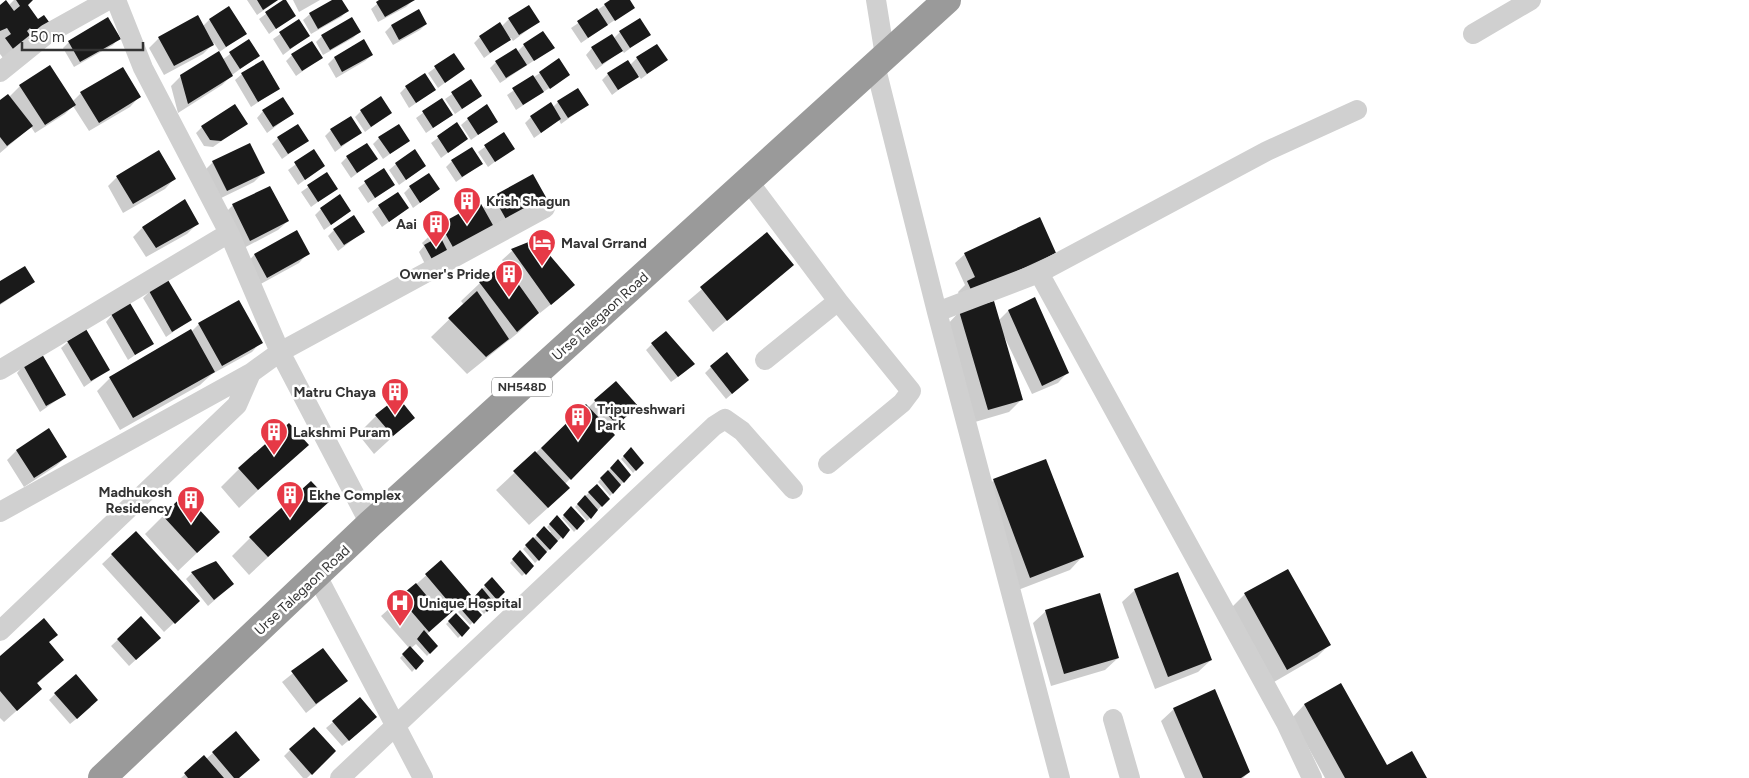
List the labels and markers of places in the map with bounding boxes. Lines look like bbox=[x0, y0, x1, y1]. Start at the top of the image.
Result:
building icon: Krish Shagun bbox=[452, 186, 482, 225]
place label: Krish Shagun bbox=[486, 193, 570, 210]
building icon: Aai bbox=[421, 209, 451, 248]
place label: Aai bbox=[396, 216, 417, 233]
hotel icon: Maval Grrand bbox=[527, 228, 557, 267]
place label: Maval Grrand bbox=[561, 235, 647, 252]
building icon: Owner's Pride bbox=[494, 259, 524, 298]
place label: Owner's Pride bbox=[400, 266, 490, 283]
building icon: Matru Chaya bbox=[380, 377, 410, 416]
place label: Matru Chaya bbox=[294, 384, 376, 401]
place label: Tripureshwari Park bbox=[597, 401, 685, 434]
building icon: Tripureshwari Park bbox=[563, 402, 593, 441]
building icon: Lakshmi Puram bbox=[259, 417, 289, 456]
place label: Lakshmi Puram bbox=[293, 424, 391, 441]
building icon: Ekhe Complex bbox=[275, 480, 305, 519]
place label: Madhukosh Residency bbox=[98, 484, 173, 517]
building icon: Madhukosh Residency bbox=[176, 485, 206, 524]
place label: Ekhe Complex bbox=[309, 487, 402, 504]
hospital icon: Unique Hospital bbox=[385, 588, 415, 627]
place label: Unique Hospital bbox=[419, 595, 521, 612]

